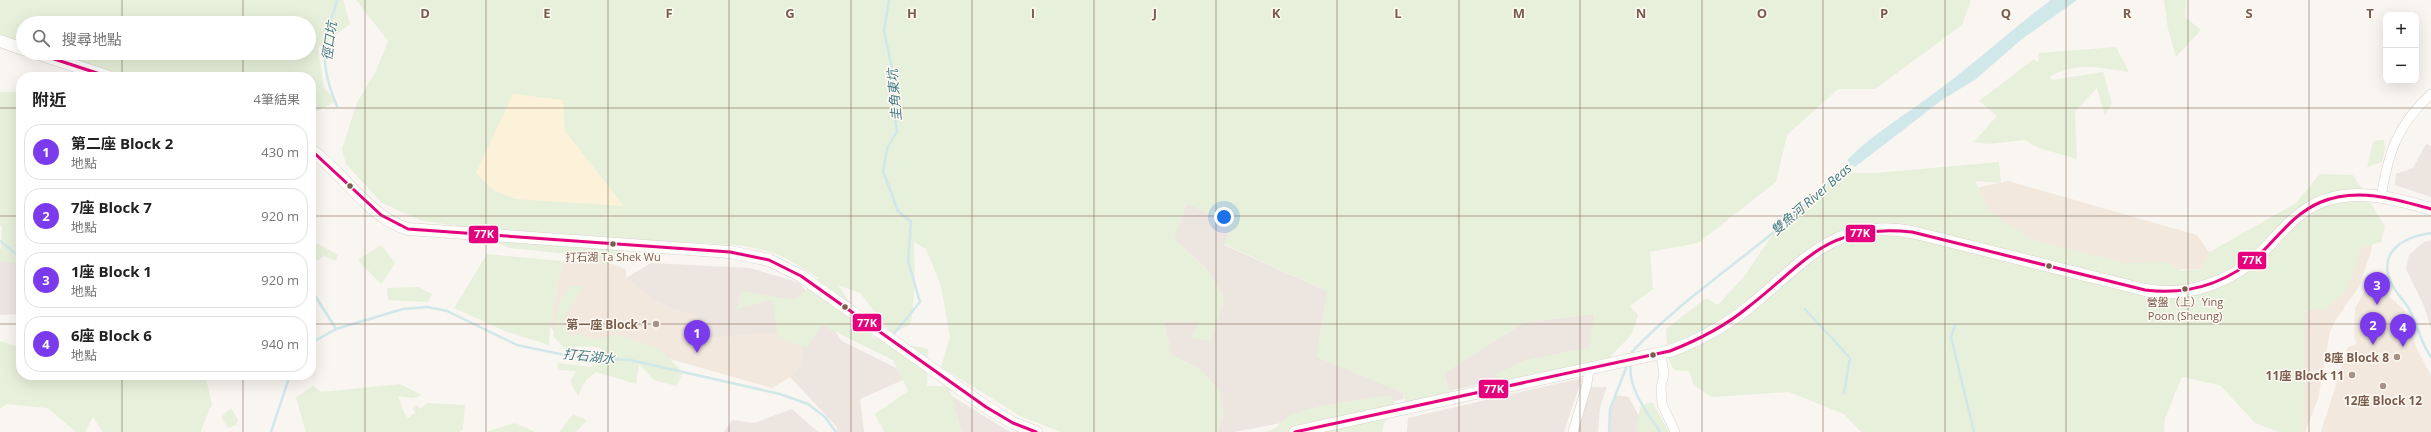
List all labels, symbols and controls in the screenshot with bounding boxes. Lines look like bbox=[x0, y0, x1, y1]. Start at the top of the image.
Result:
text: D bbox=[420, 4, 430, 22]
text: E bbox=[543, 4, 551, 22]
text: F bbox=[665, 4, 673, 22]
text: G bbox=[785, 4, 795, 22]
text: H bbox=[907, 4, 917, 22]
text: I bbox=[1031, 4, 1035, 22]
text: J bbox=[1152, 4, 1157, 22]
text: K bbox=[1272, 4, 1281, 22]
text: L bbox=[1394, 4, 1402, 22]
text: M bbox=[1513, 4, 1525, 22]
text: N bbox=[1636, 4, 1646, 22]
text: O bbox=[1757, 4, 1767, 22]
text: P bbox=[1880, 4, 1888, 22]
text: Q bbox=[2001, 4, 2011, 22]
text: R bbox=[2123, 4, 2132, 22]
text: S bbox=[2245, 4, 2253, 22]
text: T bbox=[2366, 4, 2374, 22]
map controls bbox=[2383, 12, 2419, 84]
button: + bbox=[2383, 12, 2419, 48]
search box bbox=[16, 16, 316, 60]
water label: 徑口坑 bbox=[317, 18, 341, 62]
icon: search bbox=[30, 27, 52, 49]
text: 搜尋地點 bbox=[62, 29, 122, 49]
button: − bbox=[2383, 48, 2419, 84]
water label: 圭角東坑 bbox=[883, 66, 905, 122]
text: 附近 bbox=[32, 88, 66, 111]
text: 4筆結果 bbox=[254, 90, 300, 108]
text: 第二座 Block 2 bbox=[71, 133, 173, 153]
text: 1 bbox=[42, 143, 50, 161]
text: 430 m bbox=[261, 143, 299, 161]
text: 地點 bbox=[71, 154, 97, 172]
water label: 雙魚河 River Beas bbox=[1767, 159, 1855, 239]
unlabelled marker bbox=[345, 181, 355, 191]
text: 7座 Block 7 bbox=[71, 197, 152, 217]
text: 2 bbox=[42, 207, 50, 225]
text: 920 m bbox=[261, 207, 299, 225]
your location bbox=[1214, 207, 1234, 227]
text: 地點 bbox=[71, 218, 97, 236]
line badge: 77K bbox=[1845, 224, 1876, 243]
line badge: 77K bbox=[468, 225, 499, 244]
text: 77K bbox=[1850, 225, 1871, 240]
text: 77K bbox=[474, 226, 495, 241]
marker: 打石湖 Ta Shek Wu bbox=[608, 239, 618, 249]
place label: 打石湖 Ta Shek Wu bbox=[565, 249, 661, 264]
line badge: 77K bbox=[2237, 251, 2267, 270]
text: 77K bbox=[2242, 252, 2263, 267]
text: 1座 Block 1 bbox=[71, 261, 152, 281]
unlabelled marker bbox=[2044, 261, 2054, 271]
text: 3 bbox=[42, 271, 50, 289]
text: 920 m bbox=[261, 271, 299, 289]
pin: 3 bbox=[2364, 272, 2390, 305]
text: 地點 bbox=[71, 282, 97, 300]
marker: 營盤（上）Ying Poon (Sheung) bbox=[2180, 284, 2190, 294]
place label: 營盤（上）Ying Poon (Sheung) bbox=[2147, 294, 2223, 323]
unlabelled marker bbox=[840, 302, 850, 312]
pin: 2 bbox=[2360, 312, 2386, 345]
line badge: 77K bbox=[852, 313, 882, 332]
pin: 4 bbox=[2390, 314, 2416, 347]
text: 77K bbox=[857, 315, 878, 330]
place label: 第一座 Block 1 bbox=[566, 316, 648, 333]
marker: 第一座 Block 1 bbox=[651, 319, 661, 329]
pin: 1 bbox=[684, 320, 710, 353]
text: 6座 Block 6 bbox=[71, 325, 152, 345]
text: 4 bbox=[42, 335, 50, 353]
text: 940 m bbox=[261, 335, 299, 353]
water label: 打石湖水 bbox=[562, 344, 617, 368]
text: 地點 bbox=[71, 346, 97, 364]
place label: 8座 Block 8 bbox=[2324, 349, 2389, 366]
unlabelled marker bbox=[1648, 350, 1658, 360]
marker: 8座 Block 8 bbox=[2392, 352, 2402, 362]
place label: 11座 Block 11 bbox=[2266, 367, 2344, 384]
marker: 11座 Block 11 bbox=[2347, 370, 2357, 380]
line badge: 77K bbox=[1478, 379, 1509, 399]
text: 77K bbox=[1484, 381, 1505, 396]
marker: 12座 Block 12 bbox=[2378, 381, 2388, 391]
place label: 12座 Block 12 bbox=[2344, 392, 2422, 409]

